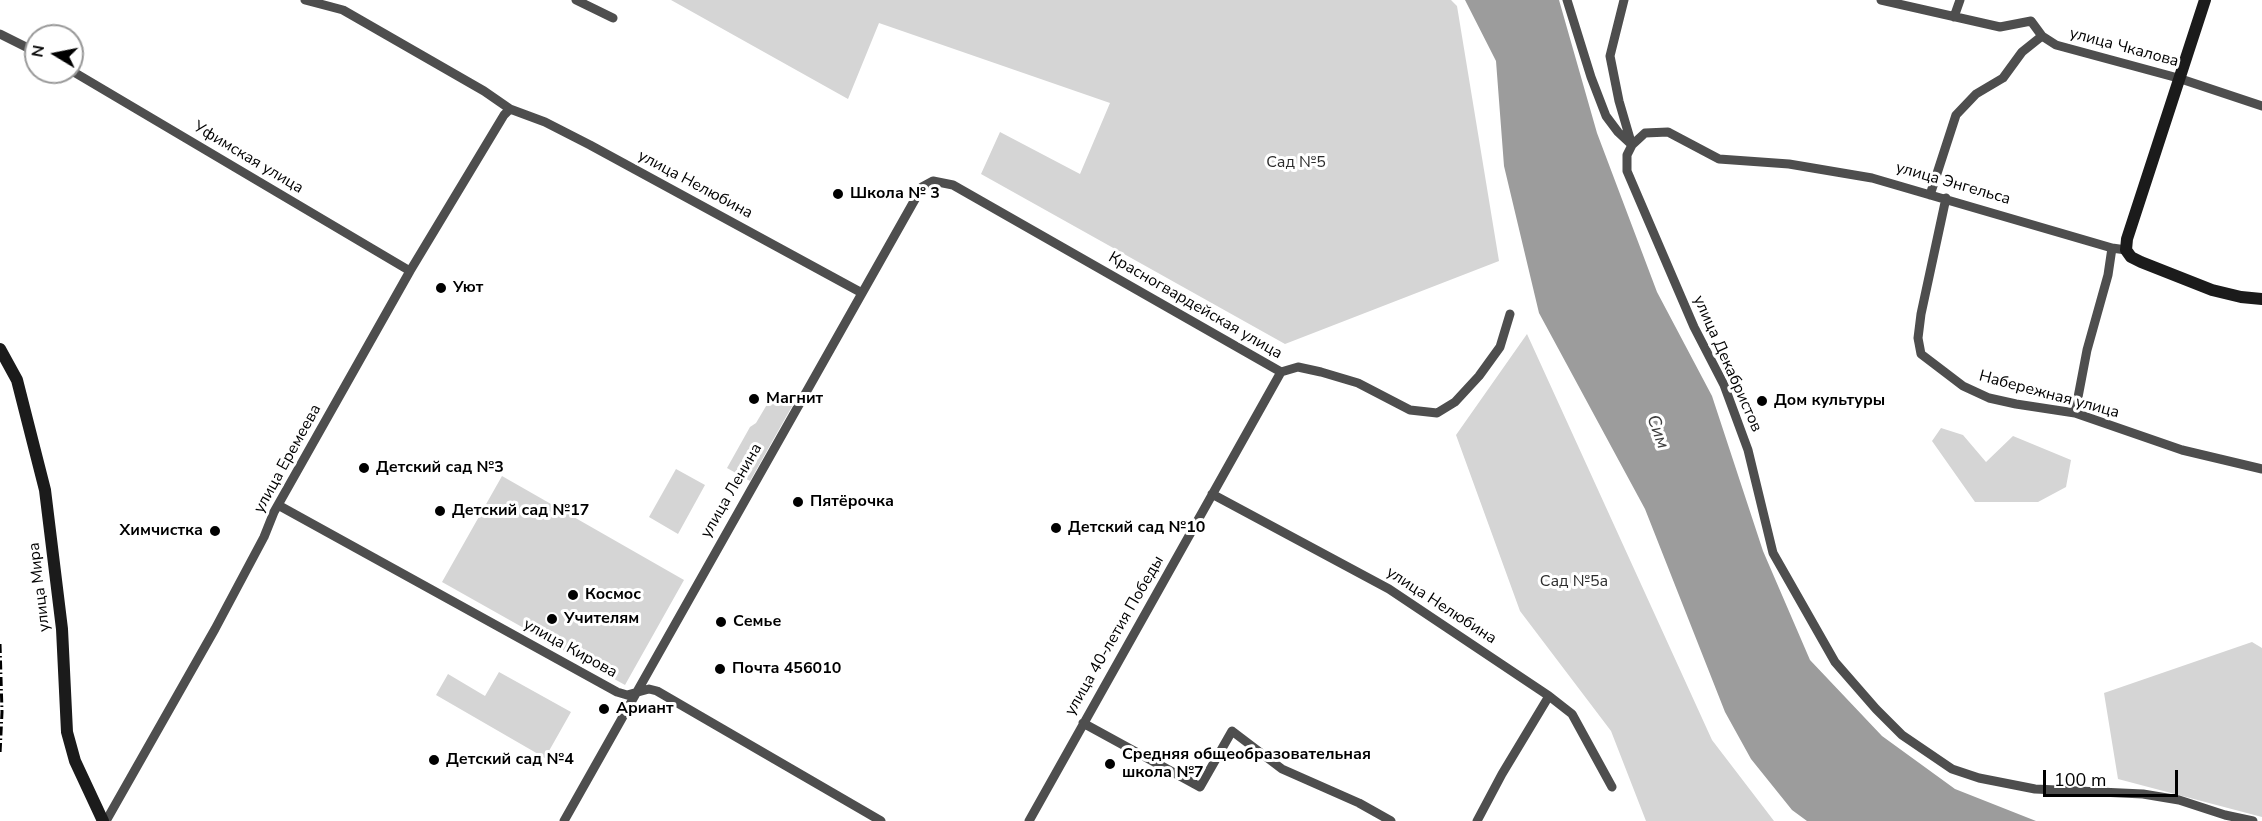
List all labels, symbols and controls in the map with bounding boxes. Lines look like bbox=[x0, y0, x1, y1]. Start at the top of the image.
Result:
north arrow bbox=[24, 24, 84, 84]
street label: улица Чкалова bbox=[2067, 24, 2181, 72]
text: N bbox=[26, 43, 50, 59]
street label: Уфимская улица bbox=[190, 118, 306, 198]
street label: улица Нелюбина bbox=[634, 147, 756, 223]
park label: Сад №5 bbox=[1266, 153, 1326, 173]
street label: улица Энгельса bbox=[1893, 158, 2013, 210]
place label: Школа № 3 bbox=[850, 184, 940, 204]
marker: Школа № 3 bbox=[831, 187, 845, 201]
street label: Красногвардейская улица bbox=[1105, 248, 1285, 364]
place label: Уют bbox=[453, 278, 483, 298]
marker: Уют bbox=[434, 281, 448, 295]
street label: улица Декабристов bbox=[1688, 293, 1766, 435]
street label: Набережная улица bbox=[1977, 367, 2121, 423]
place label: Магнит bbox=[766, 389, 823, 409]
place label: Дом культуры bbox=[1774, 391, 1885, 411]
marker: Магнит bbox=[747, 392, 761, 406]
marker: Дом культуры bbox=[1755, 394, 1769, 408]
street label: улица Еремеева bbox=[250, 401, 326, 517]
water label: Сим bbox=[1641, 412, 1673, 452]
street label: улица Ленина bbox=[697, 440, 767, 542]
place label: Детский сад №3 bbox=[376, 458, 504, 478]
marker: Детский сад №3 bbox=[357, 461, 371, 475]
place label: Пятёрочка bbox=[810, 492, 894, 512]
marker: Пятёрочка bbox=[791, 495, 805, 509]
place label: Детский сад №17 bbox=[452, 501, 589, 521]
marker: Детский сад №17 bbox=[433, 504, 447, 518]
place label: Детский сад №10 bbox=[1068, 518, 1205, 538]
place label: Химчистка bbox=[120, 521, 203, 541]
marker: Детский сад №10 bbox=[1049, 521, 1063, 535]
marker: Химчистка bbox=[208, 524, 222, 538]
street label: улица Мира bbox=[25, 541, 55, 633]
street label: улица 40-летия Победы bbox=[1061, 553, 1169, 719]
street label: улица Нелюбина bbox=[1382, 563, 1500, 649]
park label: Сад №5а bbox=[1540, 572, 1608, 592]
place label: Космос bbox=[585, 585, 641, 605]
marker: Космос bbox=[566, 588, 580, 602]
place label: Учителям bbox=[564, 609, 639, 629]
marker: Учителям bbox=[545, 612, 559, 626]
place label: Семье bbox=[733, 612, 781, 632]
street label: улица Кирова bbox=[520, 615, 620, 683]
marker: Семье bbox=[714, 615, 728, 629]
place label: Почта 456010 bbox=[732, 659, 841, 679]
marker: Почта 456010 bbox=[713, 662, 727, 676]
place label: Ариант bbox=[616, 699, 674, 719]
marker: Ариант bbox=[597, 702, 611, 716]
place label: Средняя общеобразовательная школа №7 bbox=[1122, 745, 1371, 783]
place label: Детский сад №4 bbox=[446, 750, 574, 770]
marker: Детский сад №4 bbox=[427, 753, 441, 767]
marker: Средняя общеобразовательная школа №7 bbox=[1103, 757, 1117, 771]
scale bar bbox=[2046, 758, 2181, 796]
text: 100 m bbox=[2054, 768, 2106, 792]

